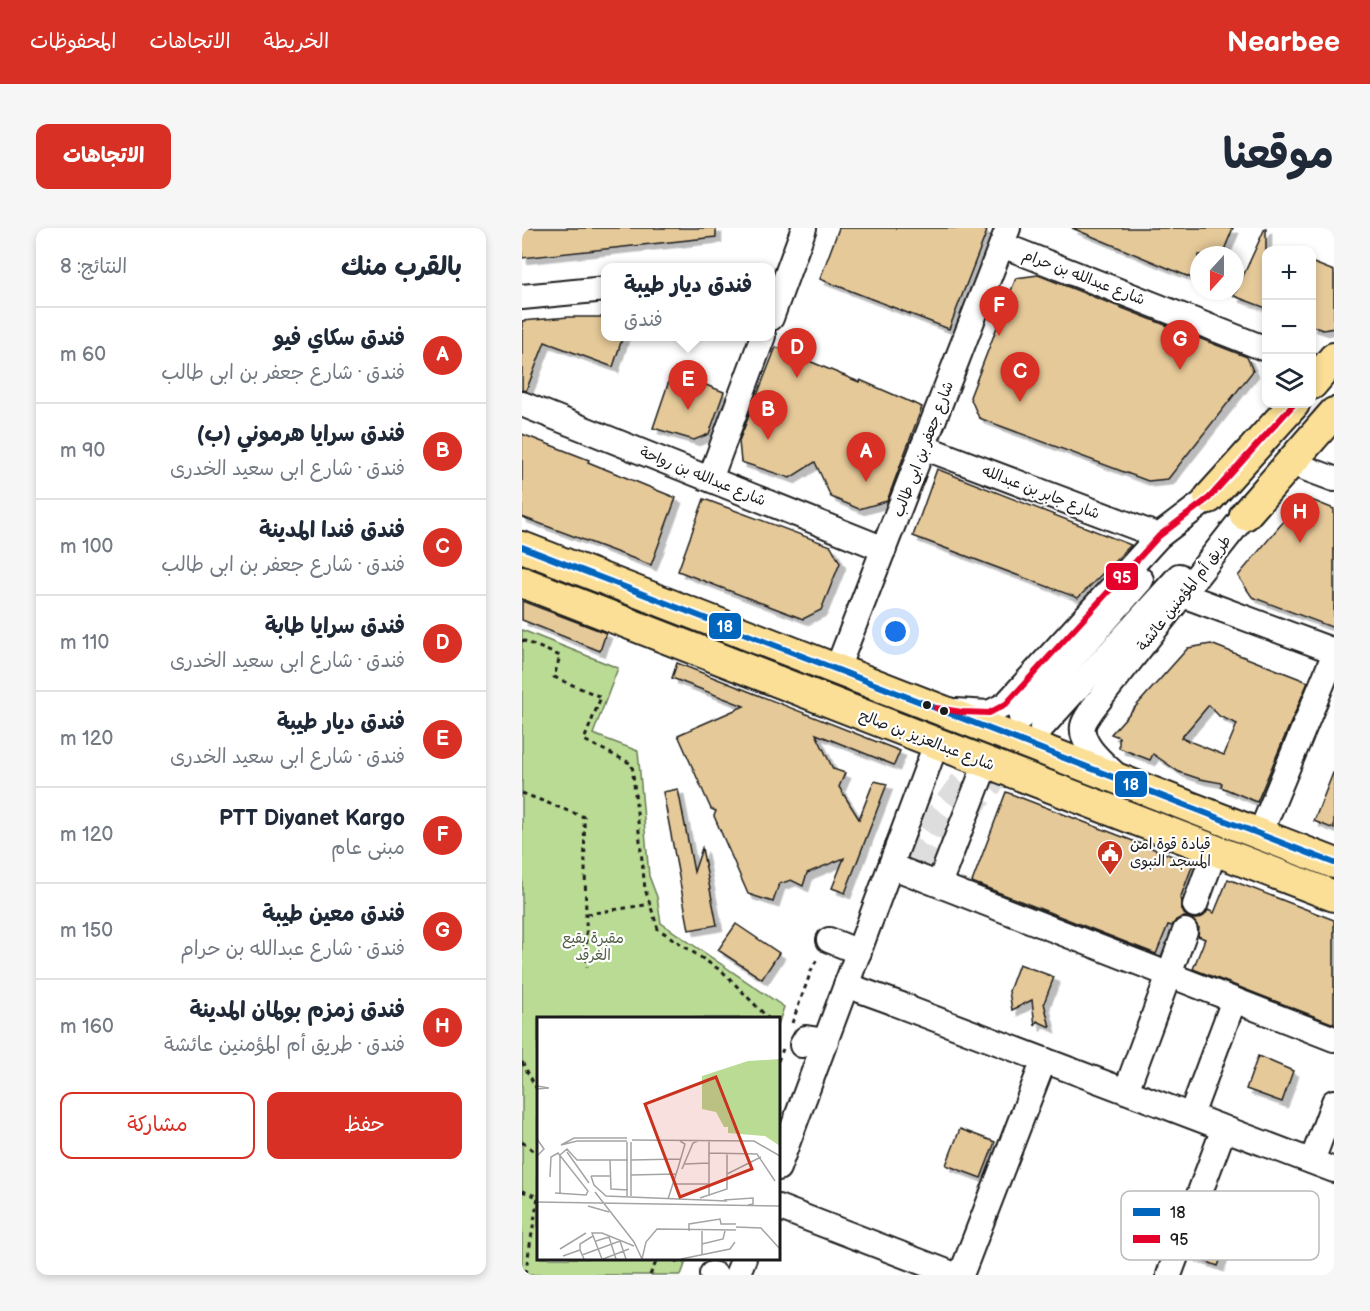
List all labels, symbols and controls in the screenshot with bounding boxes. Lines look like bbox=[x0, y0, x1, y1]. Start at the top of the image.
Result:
text: Nearbee bbox=[1227, 26, 1340, 59]
text: المحفوظات bbox=[30, 29, 116, 54]
text: الاتجاهات bbox=[149, 29, 231, 54]
text: الخريطة bbox=[264, 29, 329, 54]
button: الاتجاهات bbox=[36, 124, 171, 189]
text: موقعنا bbox=[1223, 130, 1334, 181]
street label: شارع عبدالله بن حرام bbox=[1019, 245, 1148, 311]
north arrow bbox=[1190, 246, 1244, 300]
map controls bbox=[1262, 246, 1316, 408]
button: + bbox=[1262, 246, 1316, 300]
text: بالقرب منك bbox=[341, 252, 462, 283]
text: النتائج: 8 bbox=[60, 255, 127, 279]
popup bbox=[601, 263, 775, 341]
text: فندق ديار طيبة bbox=[624, 272, 752, 299]
pin: F bbox=[980, 286, 1018, 336]
button: − bbox=[1262, 300, 1316, 354]
text: فندق bbox=[624, 308, 663, 332]
pin: G bbox=[1160, 320, 1200, 370]
text: فندق سكاي فيو bbox=[274, 325, 405, 352]
pin: D bbox=[778, 328, 816, 378]
text: 60 m bbox=[60, 343, 106, 367]
text: A bbox=[436, 343, 449, 367]
pin: C bbox=[1000, 352, 1040, 402]
button: layers bbox=[1262, 354, 1316, 408]
pin: E bbox=[668, 360, 708, 410]
text: فندق · شارع جعفر بن ابى طالب bbox=[161, 361, 405, 385]
street label: شارع جعفر بن ابى طالب bbox=[889, 379, 958, 520]
pin: B bbox=[748, 390, 788, 440]
text: فندق سرايا هرموني (ب) bbox=[197, 421, 405, 448]
pin: A bbox=[846, 432, 886, 482]
text: 90 m bbox=[60, 439, 105, 463]
text: B bbox=[435, 439, 450, 463]
street label: شارع عبدالله بن رواحة bbox=[637, 443, 769, 510]
text: فندق · شارع ابى سعيد الخدرى bbox=[170, 457, 405, 481]
street label: شارع جابر بن عبدالله bbox=[979, 461, 1102, 524]
pin: H bbox=[1280, 494, 1320, 543]
text: فندق فندا المدينة bbox=[259, 517, 405, 544]
street label: طريق أم المؤمنين عائشة bbox=[1133, 532, 1236, 656]
text: 100 m bbox=[60, 535, 113, 559]
text: C bbox=[435, 535, 450, 559]
text: فندق · شارع جعفر بن ابى طالب bbox=[161, 553, 405, 577]
line badge: 95 bbox=[1105, 562, 1139, 591]
text: 95 bbox=[1113, 569, 1131, 588]
line badge: 18 bbox=[708, 612, 742, 640]
text: فندق سرايا طابة bbox=[265, 613, 405, 640]
your location bbox=[881, 617, 910, 646]
text: 18 bbox=[717, 618, 733, 637]
text: 110 m bbox=[60, 631, 109, 655]
text: D bbox=[436, 631, 449, 655]
text: فندق · شارع ابى سعيد الخدرى bbox=[170, 649, 405, 673]
unlabelled marker bbox=[921, 699, 933, 711]
unlabelled marker bbox=[938, 705, 950, 717]
street label: شارع عبدالعزيز بن صالح bbox=[857, 706, 997, 775]
text: فندق ديار طيبة bbox=[277, 709, 405, 736]
text: 120 m bbox=[60, 727, 113, 751]
text: E bbox=[436, 727, 449, 751]
text: فندق · شارع ابى سعيد الخدرى bbox=[170, 745, 405, 769]
line badge: 18 bbox=[1114, 770, 1148, 798]
text: 18 bbox=[1123, 776, 1139, 795]
text: PTT Diyanet Kargo bbox=[219, 805, 405, 832]
text: 120 m bbox=[60, 823, 113, 847]
text: F bbox=[436, 823, 449, 847]
place label: قيادة قوة امن المسجد النبوى bbox=[1130, 835, 1211, 871]
text: مبنى عام bbox=[331, 836, 405, 860]
public building icon: قيادة قوة امن المسجد النبوى bbox=[1095, 838, 1125, 876]
text: فندق معين طيبة bbox=[262, 901, 405, 928]
text: 150 m bbox=[60, 919, 113, 943]
text: G bbox=[435, 919, 450, 943]
park label: مقبرة بقيع الغرقد bbox=[562, 929, 624, 965]
text: فندق · شارع عبدالله بن حرام bbox=[180, 937, 405, 961]
text: فندق زمزم بولمان المدينة bbox=[189, 997, 405, 1024]
text: 160 m bbox=[60, 1015, 114, 1039]
text: H bbox=[435, 1015, 450, 1039]
inset map bbox=[537, 1017, 780, 1260]
text: فندق · طريق أم المؤمنين عائشة bbox=[164, 1033, 405, 1057]
button: مشاركة bbox=[60, 1092, 255, 1159]
button: حفظ bbox=[267, 1092, 462, 1159]
legend bbox=[1121, 1191, 1319, 1260]
text: 18 bbox=[1170, 1204, 1186, 1223]
text: 95 bbox=[1170, 1231, 1188, 1250]

